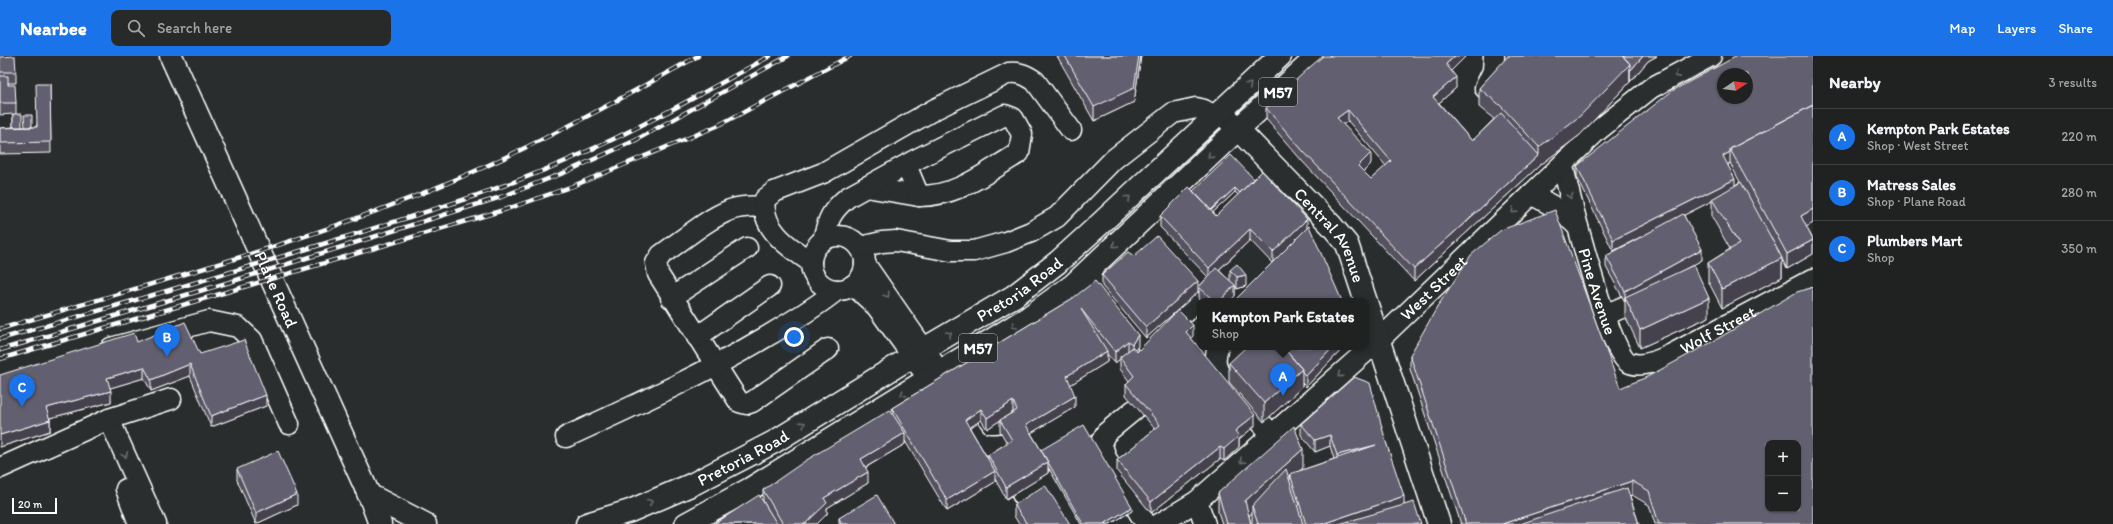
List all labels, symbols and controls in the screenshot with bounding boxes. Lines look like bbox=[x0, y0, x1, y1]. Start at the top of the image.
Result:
search box bbox=[111, 10, 391, 46]
text: Nearbee bbox=[20, 17, 87, 40]
icon: search bbox=[125, 17, 147, 39]
text: Search here bbox=[157, 19, 232, 37]
text: Map bbox=[1950, 20, 1975, 37]
text: Layers bbox=[1997, 20, 2036, 37]
text: Share bbox=[2058, 20, 2093, 37]
north arrow bbox=[1717, 68, 1753, 104]
one-way arrow bbox=[1674, 70, 1681, 77]
text: Nearby bbox=[1829, 72, 1881, 92]
text: 3 results bbox=[2048, 75, 2097, 90]
road number: M57 bbox=[1259, 78, 1297, 106]
one-way arrow bbox=[1244, 83, 1251, 90]
text: Kempton Park Estates bbox=[1867, 120, 2010, 138]
text: A bbox=[1838, 129, 1846, 144]
text: 220 m bbox=[2061, 129, 2097, 144]
text: Shop · West Street bbox=[1867, 138, 1968, 153]
one-way arrow bbox=[1207, 151, 1215, 158]
text: Matress Sales bbox=[1867, 176, 1956, 194]
street label: Central Avenue bbox=[1290, 183, 1369, 285]
text: B bbox=[1838, 185, 1846, 200]
text: 280 m bbox=[2061, 185, 2097, 200]
one-way arrow bbox=[1565, 192, 1574, 199]
text: Shop · Plane Road bbox=[1867, 194, 1966, 209]
one-way arrow bbox=[1123, 195, 1131, 203]
one-way arrow bbox=[1511, 206, 1519, 214]
text: Plumbers Mart bbox=[1867, 232, 1962, 250]
one-way arrow bbox=[1112, 240, 1120, 248]
text: C bbox=[1838, 241, 1846, 256]
text: 350 m bbox=[2061, 241, 2097, 256]
street label: Pine Avenue bbox=[1574, 246, 1621, 338]
street label: Plane Road bbox=[250, 248, 303, 331]
text: Shop bbox=[1867, 250, 1894, 265]
street label: West Street bbox=[1396, 251, 1472, 324]
street label: Pretoria Road bbox=[973, 252, 1067, 326]
one-way arrow bbox=[883, 291, 890, 298]
popup bbox=[1197, 298, 1369, 350]
street label: Wolf Street bbox=[1676, 301, 1760, 358]
text: Kempton Park Estates bbox=[1212, 308, 1354, 326]
one-way arrow bbox=[1011, 321, 1018, 328]
pin: B bbox=[154, 324, 180, 357]
text: Shop bbox=[1212, 326, 1239, 341]
your location bbox=[784, 327, 804, 347]
one-way arrow bbox=[945, 332, 953, 339]
road number: M57 bbox=[959, 334, 997, 362]
pin: A bbox=[1270, 363, 1296, 396]
one-way arrow bbox=[1337, 370, 1344, 377]
pin: C bbox=[9, 374, 35, 407]
one-way arrow bbox=[900, 389, 907, 396]
one-way arrow bbox=[799, 421, 806, 429]
street label: Pretoria Road bbox=[694, 425, 793, 490]
map controls bbox=[1765, 440, 1801, 512]
button: + bbox=[1765, 440, 1801, 476]
one-way arrow bbox=[120, 451, 128, 458]
one-way arrow bbox=[1239, 456, 1247, 463]
button: − bbox=[1765, 476, 1801, 512]
scale bar bbox=[12, 496, 57, 515]
text: 20 m bbox=[18, 498, 42, 511]
one-way arrow bbox=[646, 499, 653, 507]

